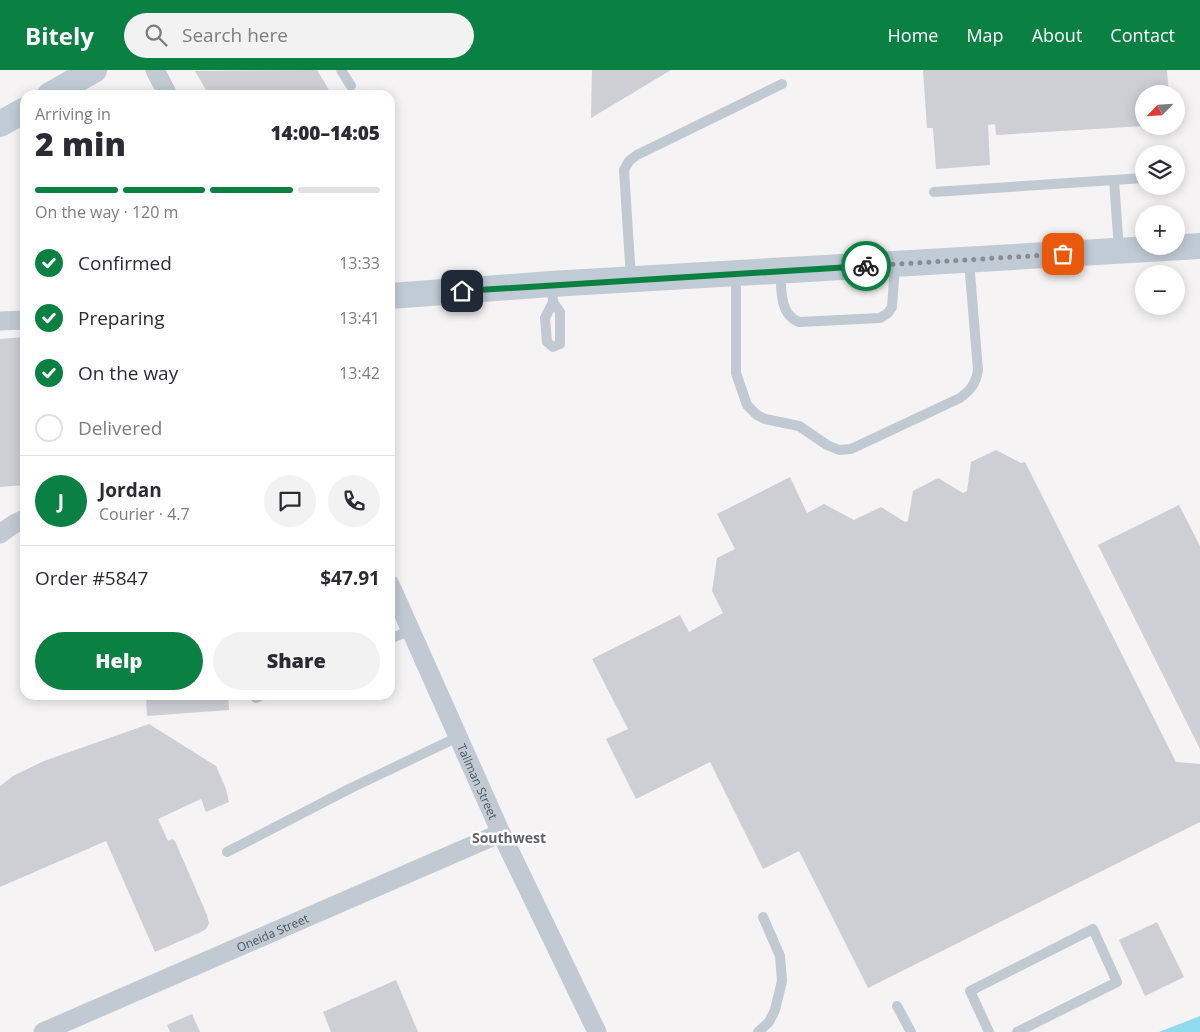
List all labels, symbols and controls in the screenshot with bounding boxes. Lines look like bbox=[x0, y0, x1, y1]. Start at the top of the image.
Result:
search box bbox=[124, 13, 474, 58]
text: Bitely bbox=[25, 19, 94, 52]
icon: search bbox=[142, 21, 170, 49]
text: Search here bbox=[182, 22, 288, 48]
text: Home bbox=[888, 23, 938, 47]
text: Map bbox=[966, 23, 1004, 47]
text: About bbox=[1032, 23, 1082, 47]
text: Contact bbox=[1110, 23, 1175, 47]
north arrow bbox=[1135, 85, 1185, 135]
map controls bbox=[1135, 85, 1185, 315]
text: Arriving in bbox=[35, 103, 111, 125]
text: 14:00–14:05 bbox=[270, 120, 380, 146]
text: 2 min bbox=[35, 122, 126, 165]
button: layers bbox=[1135, 145, 1185, 195]
text: On the way · 120 m bbox=[35, 201, 178, 223]
button: + bbox=[1135, 205, 1185, 255]
pin bbox=[1042, 233, 1084, 275]
icon: bag bbox=[1049, 240, 1077, 268]
courier bbox=[841, 241, 891, 291]
icon: check bbox=[35, 249, 63, 277]
text: Confirmed bbox=[78, 250, 172, 276]
text: 13:33 bbox=[339, 252, 380, 274]
icon: bike bbox=[852, 252, 880, 280]
button: − bbox=[1135, 265, 1185, 315]
pin bbox=[441, 270, 483, 312]
icon: home bbox=[448, 277, 476, 305]
icon: check bbox=[35, 304, 63, 332]
text: Preparing bbox=[78, 305, 165, 331]
text: 13:41 bbox=[339, 307, 380, 329]
icon: check bbox=[35, 359, 63, 387]
text: On the way bbox=[78, 360, 178, 386]
text: 13:42 bbox=[339, 362, 380, 384]
text: Delivered bbox=[78, 415, 162, 441]
button: chat bbox=[264, 475, 316, 527]
button: phone bbox=[328, 475, 380, 527]
text: Jordan bbox=[99, 477, 162, 503]
text: J bbox=[58, 488, 64, 514]
text: Courier · 4.7 bbox=[99, 503, 190, 525]
text: Order #5847 bbox=[35, 565, 148, 591]
text: $47.91 bbox=[320, 565, 380, 591]
button: Help bbox=[35, 632, 203, 690]
button: Share bbox=[213, 632, 380, 690]
street label: Tallman Street bbox=[454, 741, 502, 822]
district label: Southwest bbox=[472, 828, 546, 847]
street label: Oneida Street bbox=[234, 909, 311, 956]

